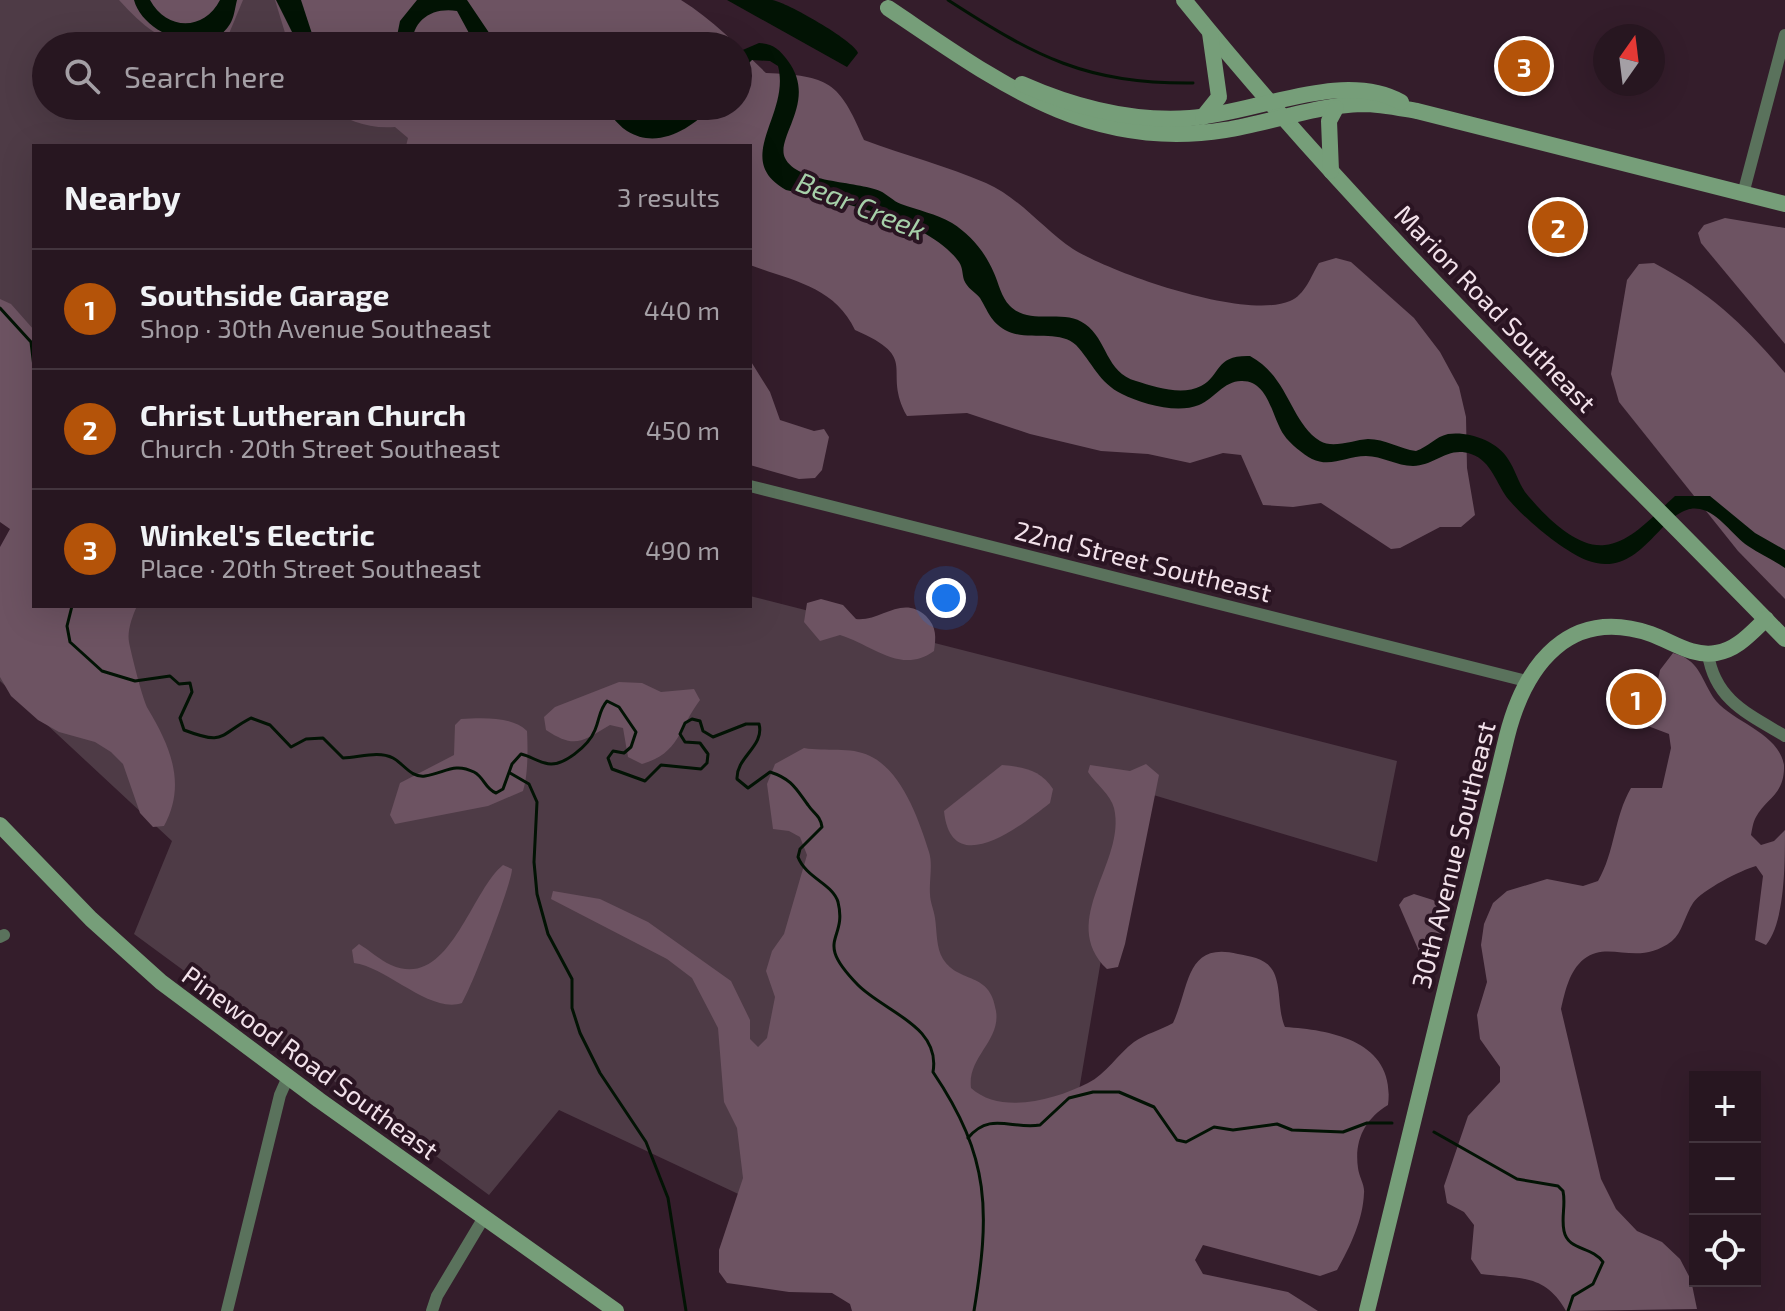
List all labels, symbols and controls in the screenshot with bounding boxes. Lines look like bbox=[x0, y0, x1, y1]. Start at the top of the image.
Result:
north arrow bbox=[1593, 24, 1665, 96]
search box bbox=[32, 32, 752, 120]
pin: 3 bbox=[1498, 36, 1550, 96]
icon: search bbox=[60, 54, 104, 98]
text: Search here bbox=[124, 58, 285, 94]
water label: Bear Creek bbox=[792, 164, 931, 246]
text: Nearby bbox=[64, 176, 181, 217]
text: 3 results bbox=[617, 181, 720, 212]
pin: 2 bbox=[1532, 197, 1584, 257]
street label: Marion Road Southeast bbox=[1389, 198, 1603, 418]
text: Southside Garage bbox=[140, 276, 389, 312]
text: 1 bbox=[84, 294, 96, 325]
text: 440 m bbox=[644, 294, 720, 325]
text: Shop · 30th Avenue Southeast bbox=[140, 312, 491, 343]
text: Christ Lutheran Church bbox=[140, 396, 466, 432]
text: 2 bbox=[82, 414, 98, 445]
text: 450 m bbox=[646, 414, 720, 445]
text: Church · 20th Street Southeast bbox=[140, 432, 500, 463]
street label: 22nd Street Southeast bbox=[1012, 514, 1275, 607]
text: Winkel's Electric bbox=[140, 516, 375, 552]
text: 3 bbox=[83, 534, 97, 565]
text: 490 m bbox=[645, 534, 720, 565]
text: Place · 20th Street Southeast bbox=[140, 552, 481, 583]
your location bbox=[926, 578, 966, 618]
pin: 1 bbox=[1610, 669, 1662, 729]
street label: 30th Avenue Southeast bbox=[1404, 718, 1501, 991]
street label: Pinewood Road Southeast bbox=[177, 959, 445, 1165]
map controls bbox=[1689, 1071, 1761, 1287]
button: + bbox=[1689, 1071, 1761, 1143]
button: − bbox=[1689, 1143, 1761, 1215]
button: locate bbox=[1689, 1215, 1761, 1287]

